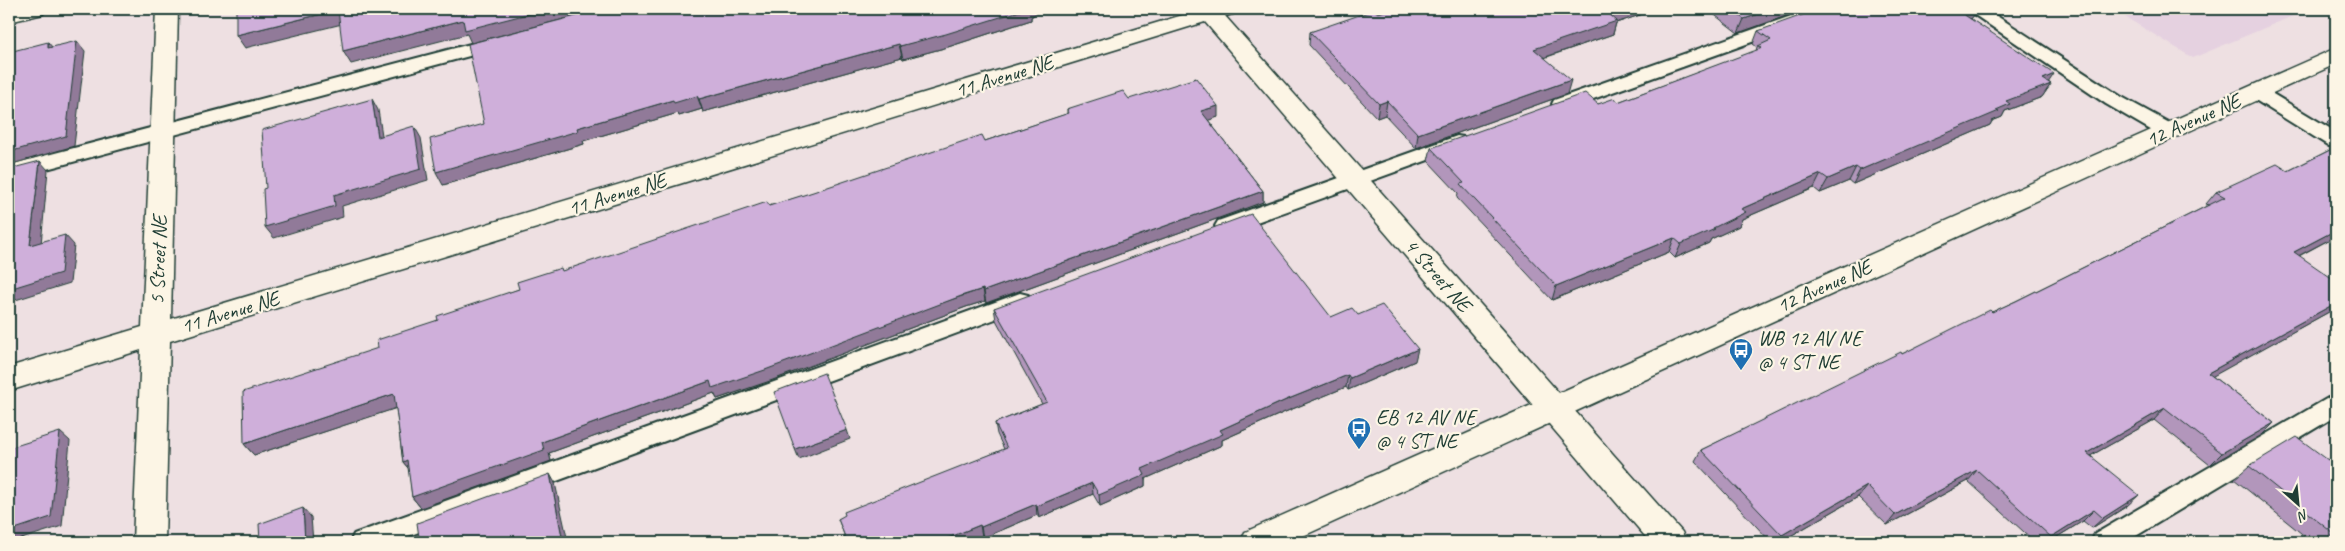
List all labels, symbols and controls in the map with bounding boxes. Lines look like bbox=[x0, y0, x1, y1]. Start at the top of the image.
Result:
street label: 11 Avenue NE bbox=[952, 48, 1059, 103]
street label: 12 Avenue NE bbox=[2142, 86, 2247, 152]
street label: 11 Avenue NE bbox=[565, 166, 672, 221]
street label: 5 Street NE bbox=[143, 212, 173, 305]
street label: 4 Street NE bbox=[1399, 233, 1479, 319]
street label: 12 Avenue NE bbox=[1773, 252, 1878, 318]
street label: 11 Avenue NE bbox=[178, 284, 285, 339]
place label: WB 12 AV NE @ 4 ST NE bbox=[1758, 325, 1864, 375]
bus stop icon: WB 12 AV NE @ 4 ST NE bbox=[1728, 337, 1754, 371]
place label: EB 12 AV NE @ 4 ST NE bbox=[1376, 404, 1478, 454]
bus stop icon: EB 12 AV NE @ 4 ST NE bbox=[1346, 416, 1372, 450]
north arrow bbox=[2272, 478, 2322, 528]
text: N bbox=[2294, 506, 2311, 526]

